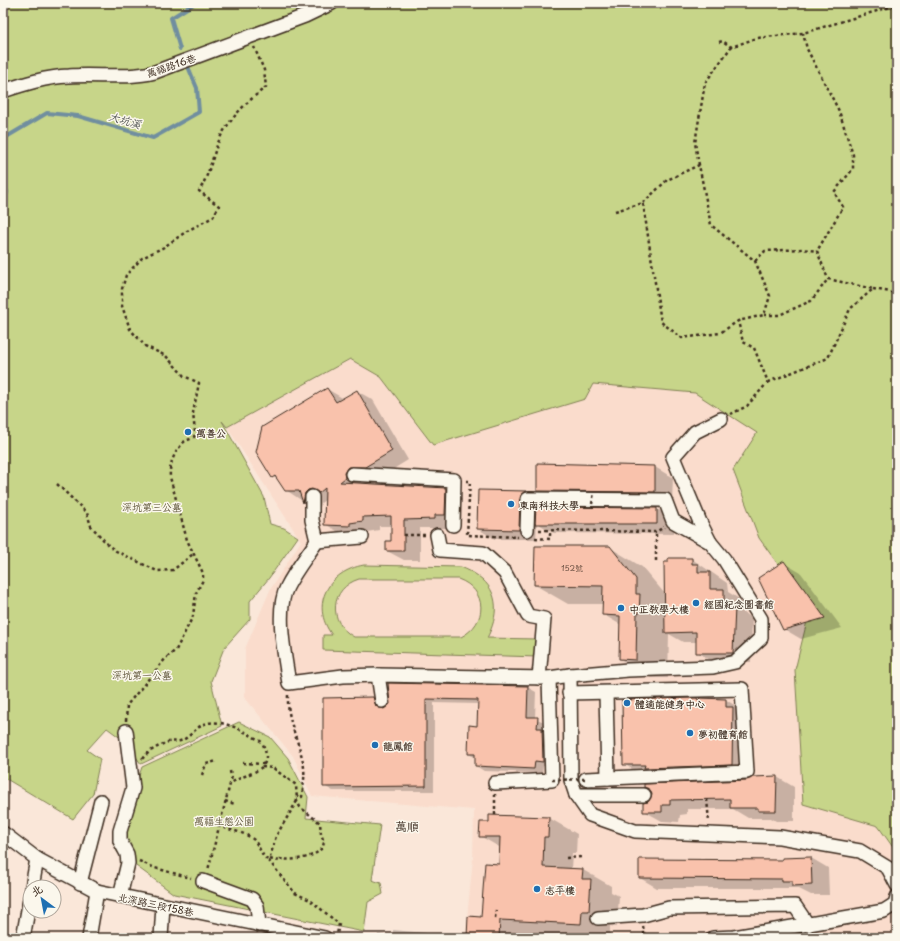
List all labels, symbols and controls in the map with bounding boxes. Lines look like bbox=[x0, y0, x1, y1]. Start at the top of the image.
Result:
street label: 萬福路16巷 bbox=[144, 49, 199, 80]
water label: 大坑溪 bbox=[107, 107, 144, 133]
place label: 萬善公 bbox=[196, 425, 226, 440]
marker: 萬善公 bbox=[183, 427, 193, 437]
place label: 東南科技大學 bbox=[519, 497, 579, 512]
park label: 深坑第三公墓 bbox=[122, 499, 182, 514]
marker: 東南科技大學 bbox=[506, 499, 516, 509]
house number: 152號 bbox=[561, 562, 583, 574]
place label: 經國紀念圖書館 bbox=[704, 596, 774, 611]
marker: 經國紀念圖書館 bbox=[691, 598, 701, 608]
place label: 中正教學大樓 bbox=[629, 601, 689, 616]
marker: 中正教學大樓 bbox=[616, 603, 626, 613]
park label: 深坑第一公墓 bbox=[112, 667, 172, 682]
place label: 體適能健身中心 bbox=[635, 696, 705, 711]
marker: 體適能健身中心 bbox=[622, 698, 632, 708]
place label: 夢初體育館 bbox=[698, 726, 748, 741]
marker: 夢初體育館 bbox=[685, 728, 695, 738]
place label: 龍鳳館 bbox=[383, 738, 413, 753]
marker: 龍鳳館 bbox=[370, 740, 380, 750]
park label: 萬福生態公園 bbox=[194, 813, 254, 828]
district label: 萬順 bbox=[395, 817, 419, 835]
north arrow bbox=[22, 879, 62, 919]
text: 北 bbox=[27, 880, 46, 900]
place label: 志平樓 bbox=[545, 882, 575, 897]
marker: 志平樓 bbox=[532, 884, 542, 894]
street label: 北深路三段158巷 bbox=[117, 889, 196, 920]

